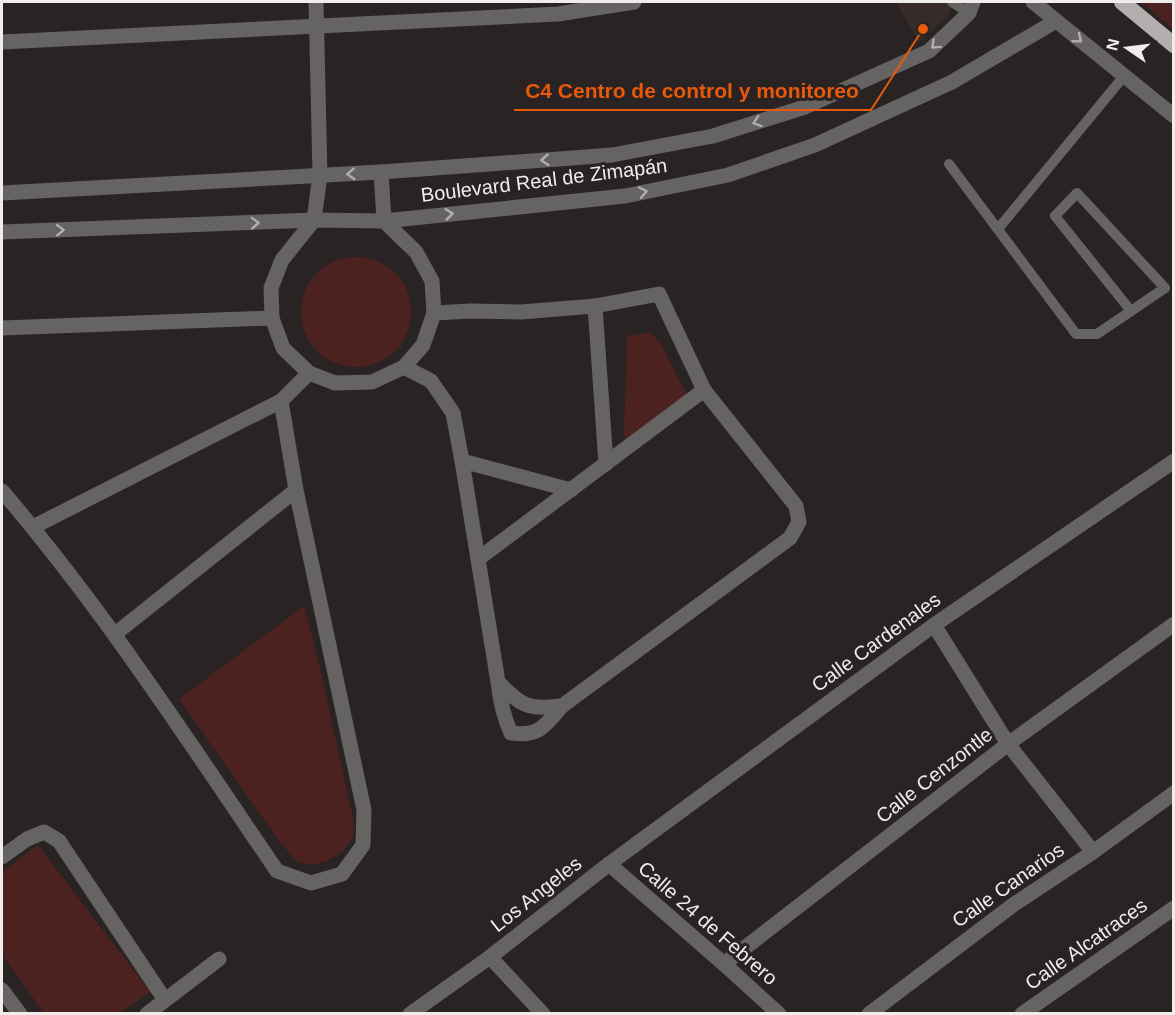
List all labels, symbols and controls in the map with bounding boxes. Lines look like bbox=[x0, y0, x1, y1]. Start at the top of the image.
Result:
north arrow bbox=[1097, 18, 1157, 78]
one-way arrow bbox=[1072, 31, 1083, 42]
text: N bbox=[1103, 37, 1123, 52]
one-way arrow bbox=[931, 38, 942, 49]
callout: C4 Centro de control y monitoreo bbox=[514, 71, 871, 110]
text: C4 Centro de control y monitoreo bbox=[525, 79, 859, 102]
one-way arrow bbox=[752, 115, 763, 128]
one-way arrow bbox=[541, 153, 550, 166]
street label: Boulevard Real de Zimapán bbox=[420, 154, 668, 206]
one-way arrow bbox=[346, 167, 355, 180]
one-way arrow bbox=[638, 186, 648, 199]
one-way arrow bbox=[445, 208, 454, 221]
one-way arrow bbox=[250, 216, 259, 229]
one-way arrow bbox=[55, 223, 64, 236]
street label: Calle Cardenales bbox=[807, 588, 945, 696]
street label: Calle Cenzontle bbox=[872, 723, 996, 827]
street label: Calle Canarios bbox=[948, 838, 1068, 932]
street label: Los Angeles bbox=[486, 852, 586, 936]
street label: Calle 24 de Febrero bbox=[634, 857, 782, 989]
street label: Calle Alcatraces bbox=[1021, 894, 1151, 994]

